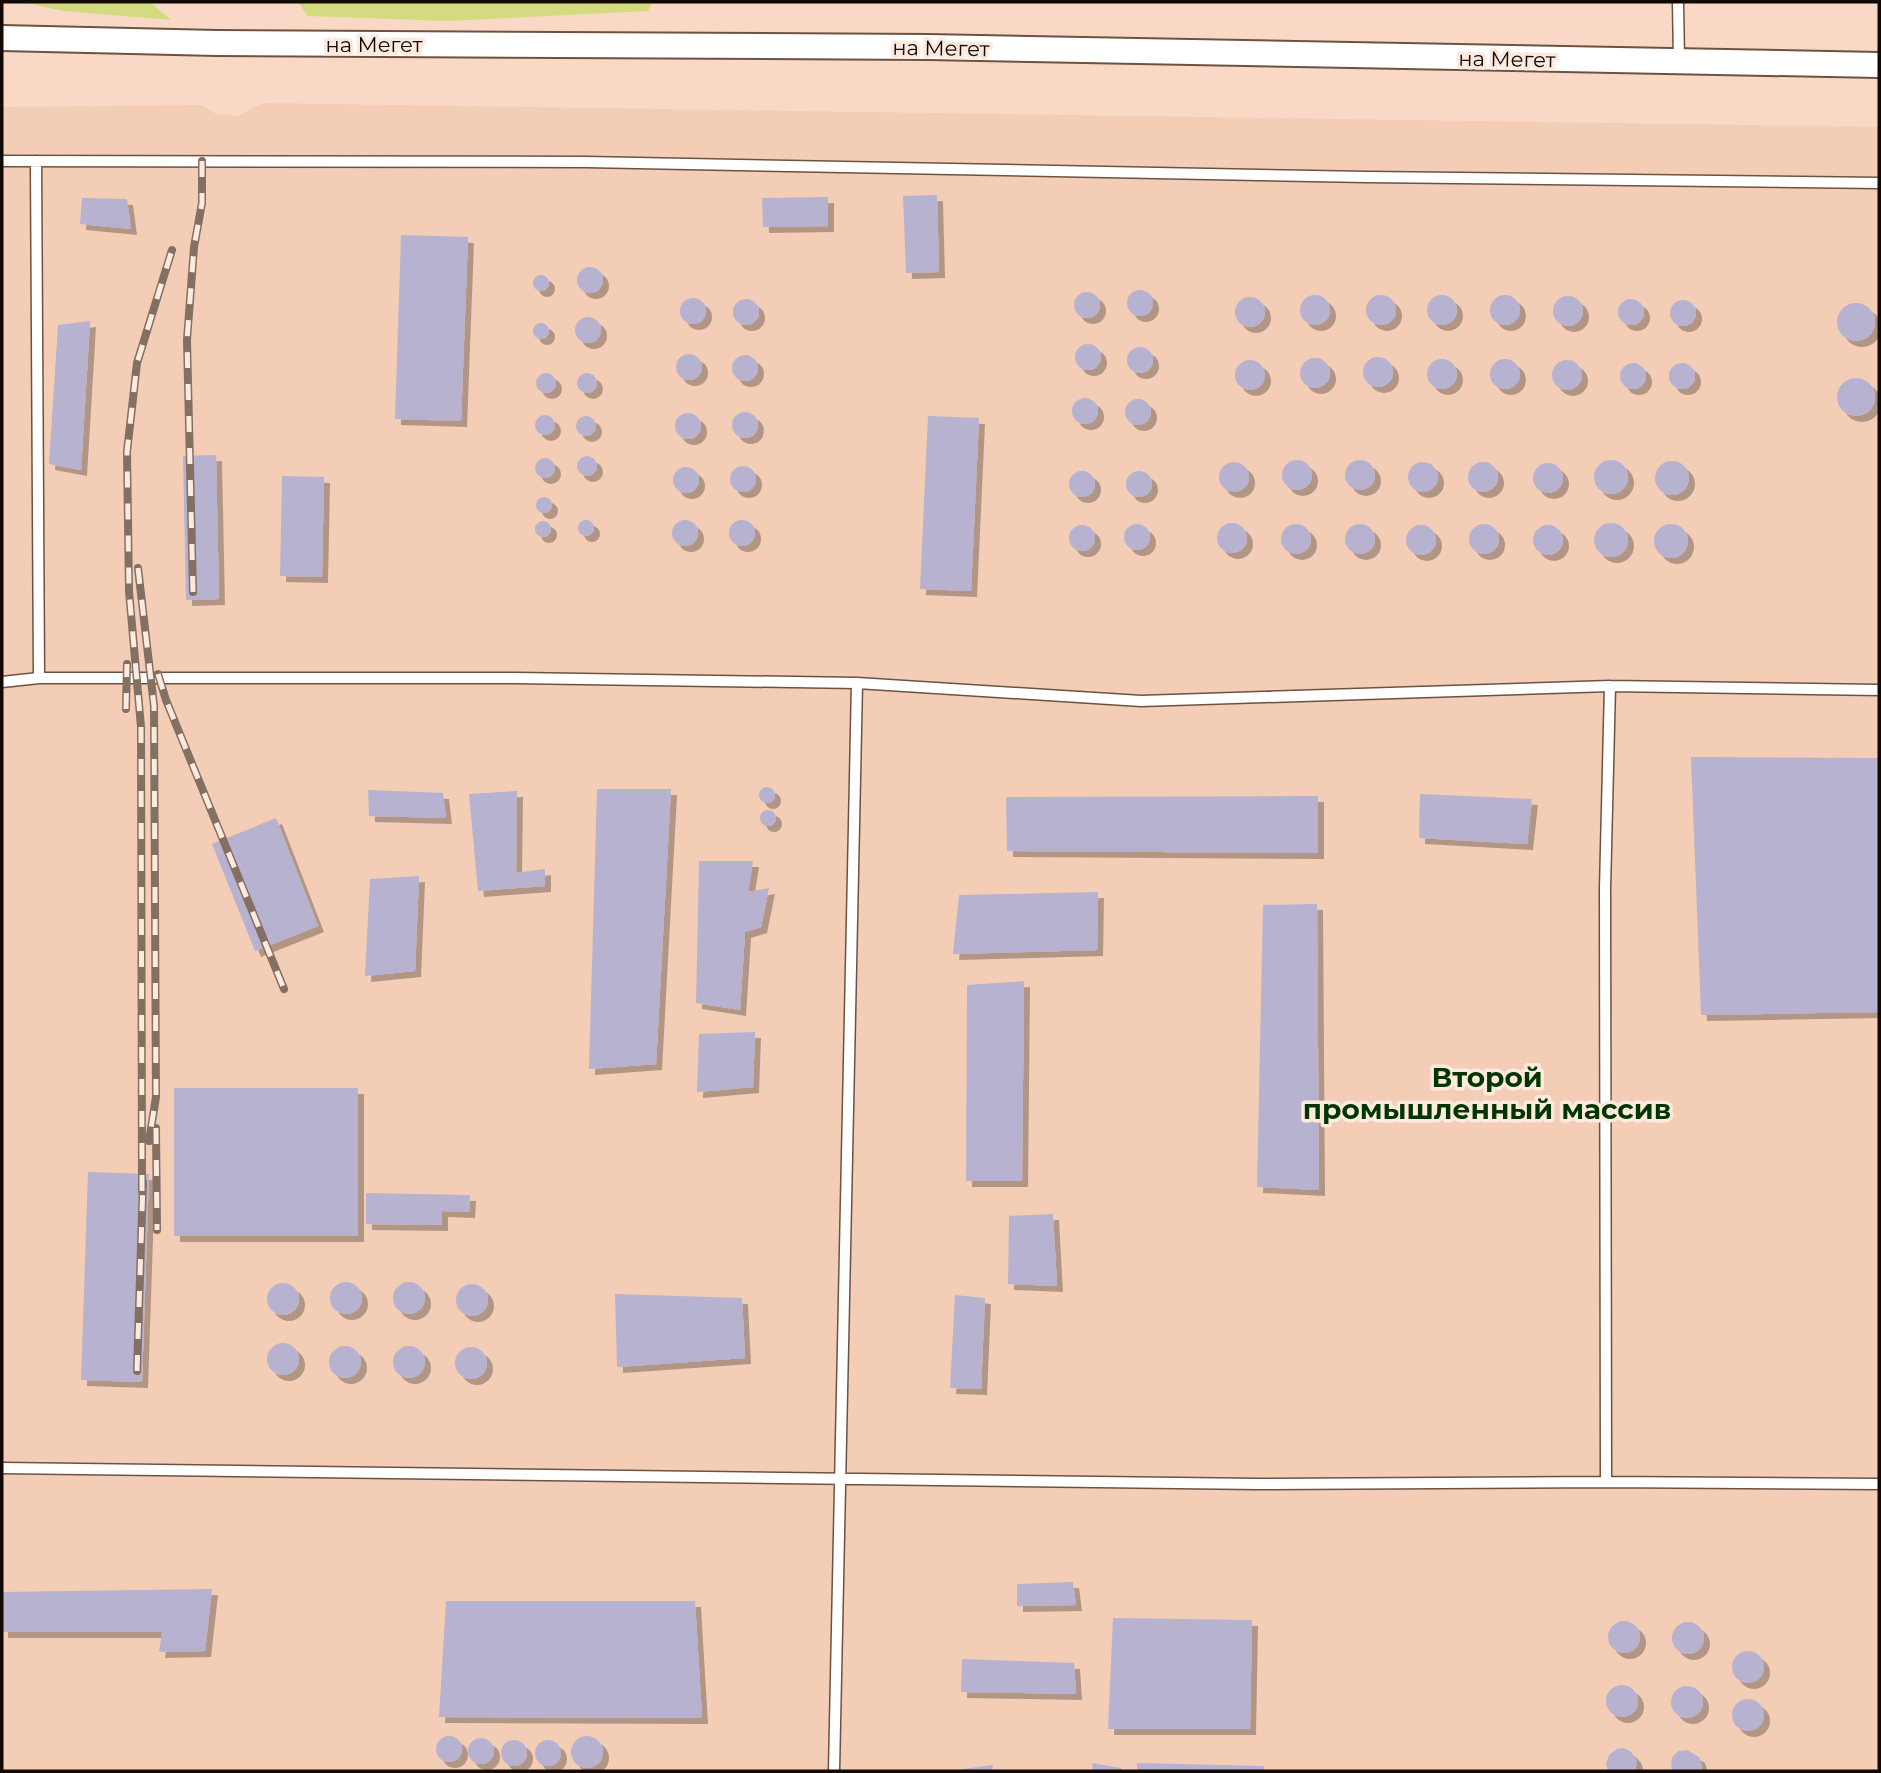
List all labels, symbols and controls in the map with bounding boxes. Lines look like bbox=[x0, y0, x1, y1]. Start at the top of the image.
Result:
street label: на Мегет bbox=[325, 32, 423, 57]
street label: на Мегет bbox=[892, 35, 990, 61]
street label: на Мегет bbox=[1458, 46, 1556, 72]
district label: Второй промышленный массив bbox=[1303, 1060, 1671, 1126]

